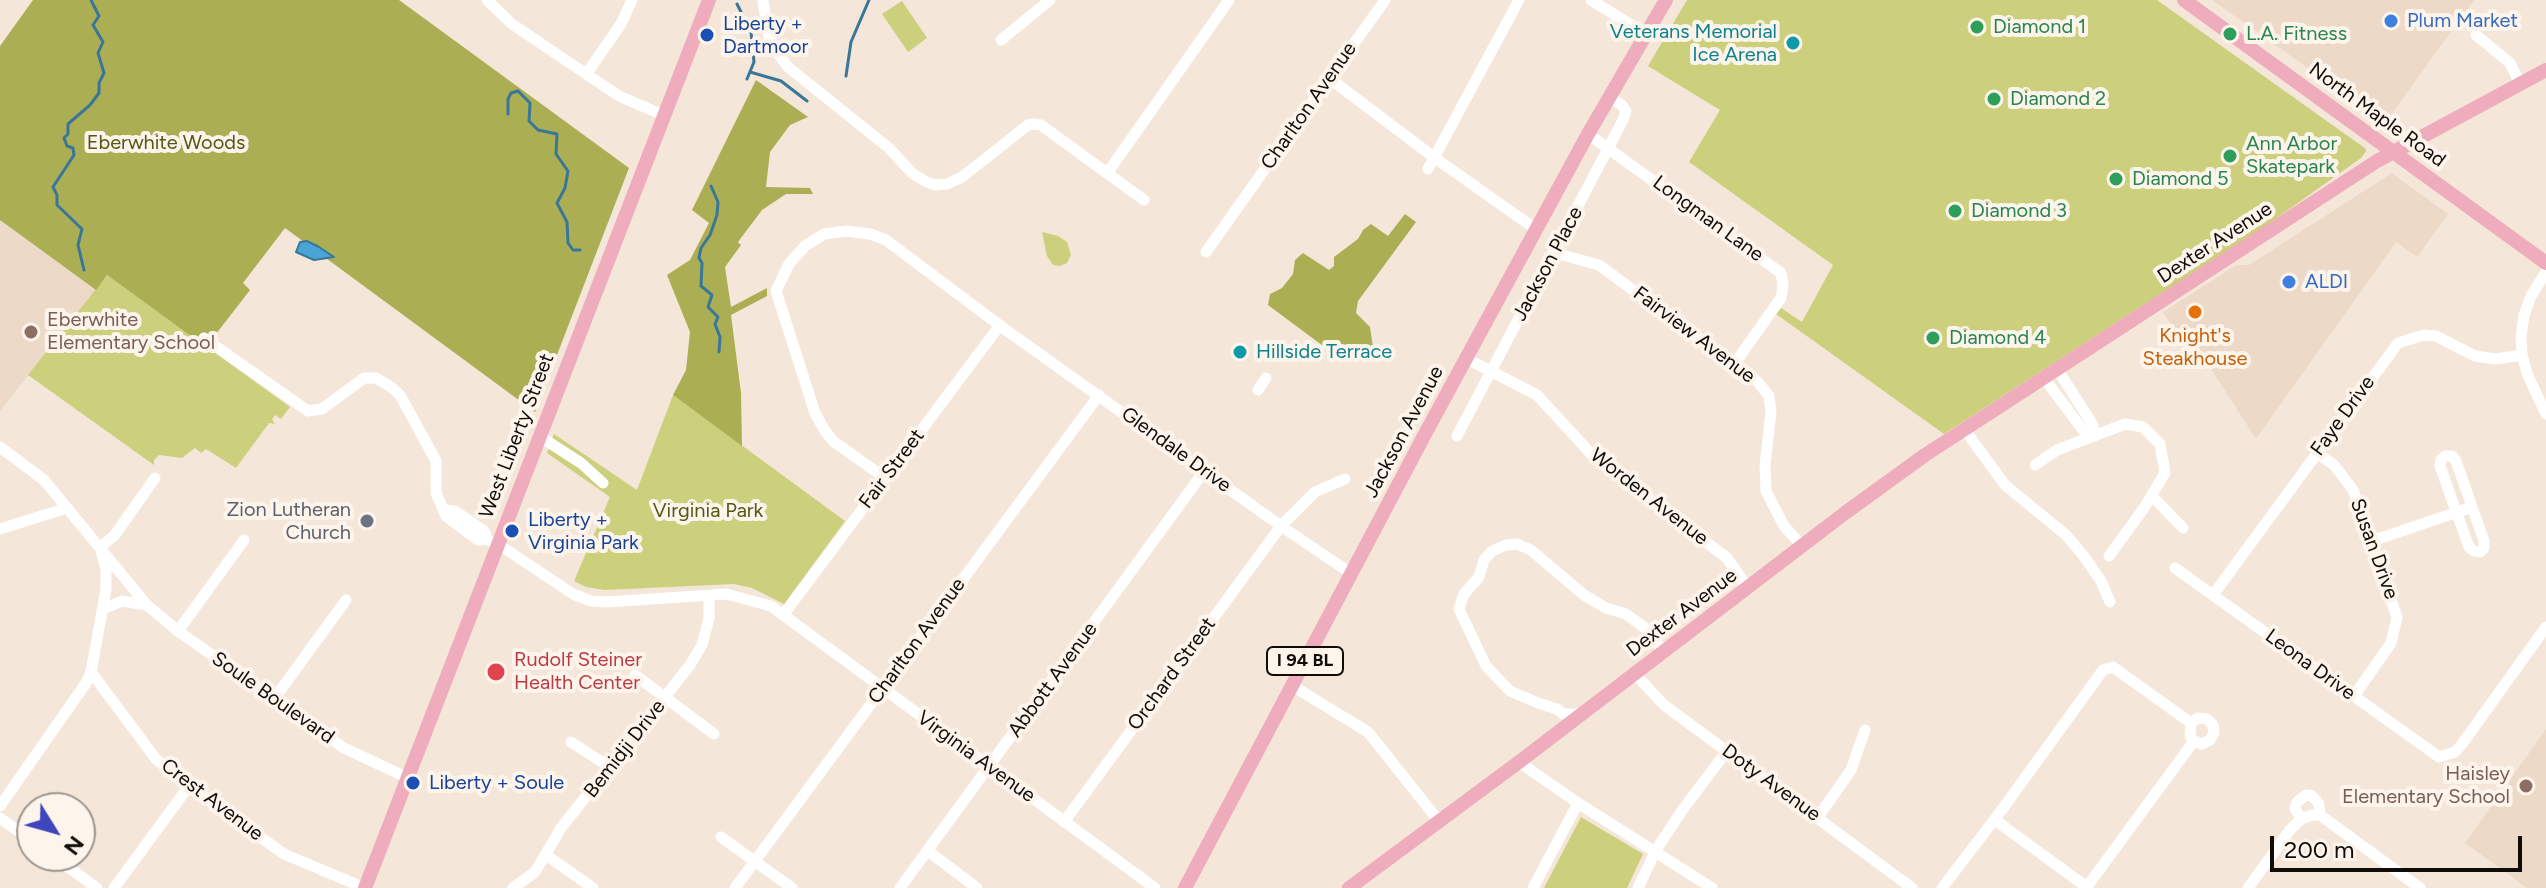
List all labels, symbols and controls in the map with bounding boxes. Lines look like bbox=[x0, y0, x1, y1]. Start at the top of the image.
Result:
place label: Plum Market bbox=[2407, 9, 2518, 33]
place label: Liberty + Dartmoor bbox=[723, 12, 808, 59]
marker: Plum Market bbox=[2382, 12, 2400, 30]
place label: Diamond 1 bbox=[1993, 15, 2086, 39]
marker: Diamond 1 bbox=[1968, 18, 1986, 36]
place label: Veterans Memorial Ice Arena bbox=[1610, 20, 1777, 67]
place label: L.A. Fitness bbox=[2246, 22, 2347, 46]
marker: L.A. Fitness bbox=[2221, 25, 2239, 43]
marker: Liberty + Dartmoor bbox=[698, 26, 716, 44]
marker: Veterans Memorial Ice Arena bbox=[1784, 34, 1802, 52]
street label: Charlton Avenue bbox=[1256, 38, 1362, 174]
street label: North Maple Road bbox=[2304, 57, 2450, 173]
place label: Diamond 2 bbox=[2010, 87, 2106, 111]
marker: Diamond 2 bbox=[1985, 90, 2003, 108]
park label: Eberwhite Woods bbox=[87, 131, 245, 155]
place label: Ann Arbor Skatepark bbox=[2246, 132, 2337, 179]
marker: Ann Arbor Skatepark bbox=[2221, 147, 2239, 165]
place label: Diamond 5 bbox=[2132, 167, 2229, 191]
marker: Diamond 5 bbox=[2107, 170, 2125, 188]
street label: Longman Lane bbox=[1648, 171, 1768, 267]
street label: Dexter Avenue bbox=[2153, 197, 2277, 289]
place label: Diamond 3 bbox=[1971, 199, 2067, 223]
marker: Diamond 3 bbox=[1946, 202, 1964, 220]
street label: Jackson Place bbox=[1508, 203, 1588, 325]
place label: ALDI bbox=[2305, 270, 2348, 294]
marker: ALDI bbox=[2280, 273, 2298, 291]
street label: Fairview Avenue bbox=[1628, 281, 1760, 389]
marker: Knight's Steakhouse bbox=[2186, 303, 2204, 321]
place label: Eberwhite Elementary School bbox=[47, 308, 215, 355]
marker: Eberwhite Elementary School bbox=[22, 323, 40, 341]
place label: Knight's Steakhouse bbox=[2143, 324, 2247, 371]
place label: Diamond 4 bbox=[1949, 326, 2046, 350]
marker: Diamond 4 bbox=[1924, 329, 1942, 347]
place label: Hillside Terrace bbox=[1256, 340, 1392, 364]
marker: Hillside Terrace bbox=[1231, 343, 1249, 361]
street label: West Liberty Street bbox=[475, 350, 559, 522]
street label: Jackson Avenue bbox=[1359, 362, 1449, 502]
street label: Faye Drive bbox=[2306, 371, 2380, 461]
street label: Glendale Drive bbox=[1116, 402, 1236, 498]
street label: Fair Street bbox=[854, 425, 930, 513]
street label: Worden Avenue bbox=[1585, 443, 1713, 551]
street label: Susan Drive bbox=[2345, 495, 2403, 603]
place label: Zion Lutheran Church bbox=[227, 498, 351, 545]
park label: Virginia Park bbox=[653, 499, 763, 523]
place label: Liberty + Virginia Park bbox=[528, 508, 639, 555]
marker: Zion Lutheran Church bbox=[358, 512, 376, 530]
marker: Liberty + Virginia Park bbox=[503, 522, 521, 540]
street label: Dexter Avenue bbox=[1622, 564, 1742, 662]
street label: Charlton Avenue bbox=[863, 573, 971, 709]
street label: Orchard Street bbox=[1123, 613, 1221, 735]
street label: Abbott Avenue bbox=[1003, 618, 1103, 742]
street label: Leona Drive bbox=[2260, 624, 2360, 706]
street label: Soule Boulevard bbox=[207, 647, 339, 749]
road number: I 94 BL bbox=[1267, 647, 1343, 675]
place label: Rudolf Steiner Health Center bbox=[514, 648, 642, 695]
marker: Rudolf Steiner Health Center bbox=[485, 661, 507, 683]
street label: Bemidji Drive bbox=[579, 695, 671, 803]
street label: Virginia Avenue bbox=[912, 706, 1040, 808]
street label: Doty Avenue bbox=[1717, 739, 1825, 827]
street label: Crest Avenue bbox=[156, 754, 268, 846]
place label: Haisley Elementary School bbox=[2342, 762, 2510, 809]
place label: Liberty + Soule bbox=[429, 771, 564, 795]
marker: Liberty + Soule bbox=[404, 774, 422, 792]
marker: Haisley Elementary School bbox=[2517, 777, 2535, 795]
north arrow bbox=[16, 792, 96, 872]
scale bar bbox=[2274, 820, 2526, 870]
text: N bbox=[58, 831, 90, 860]
text: 200 m bbox=[2284, 835, 2355, 864]

